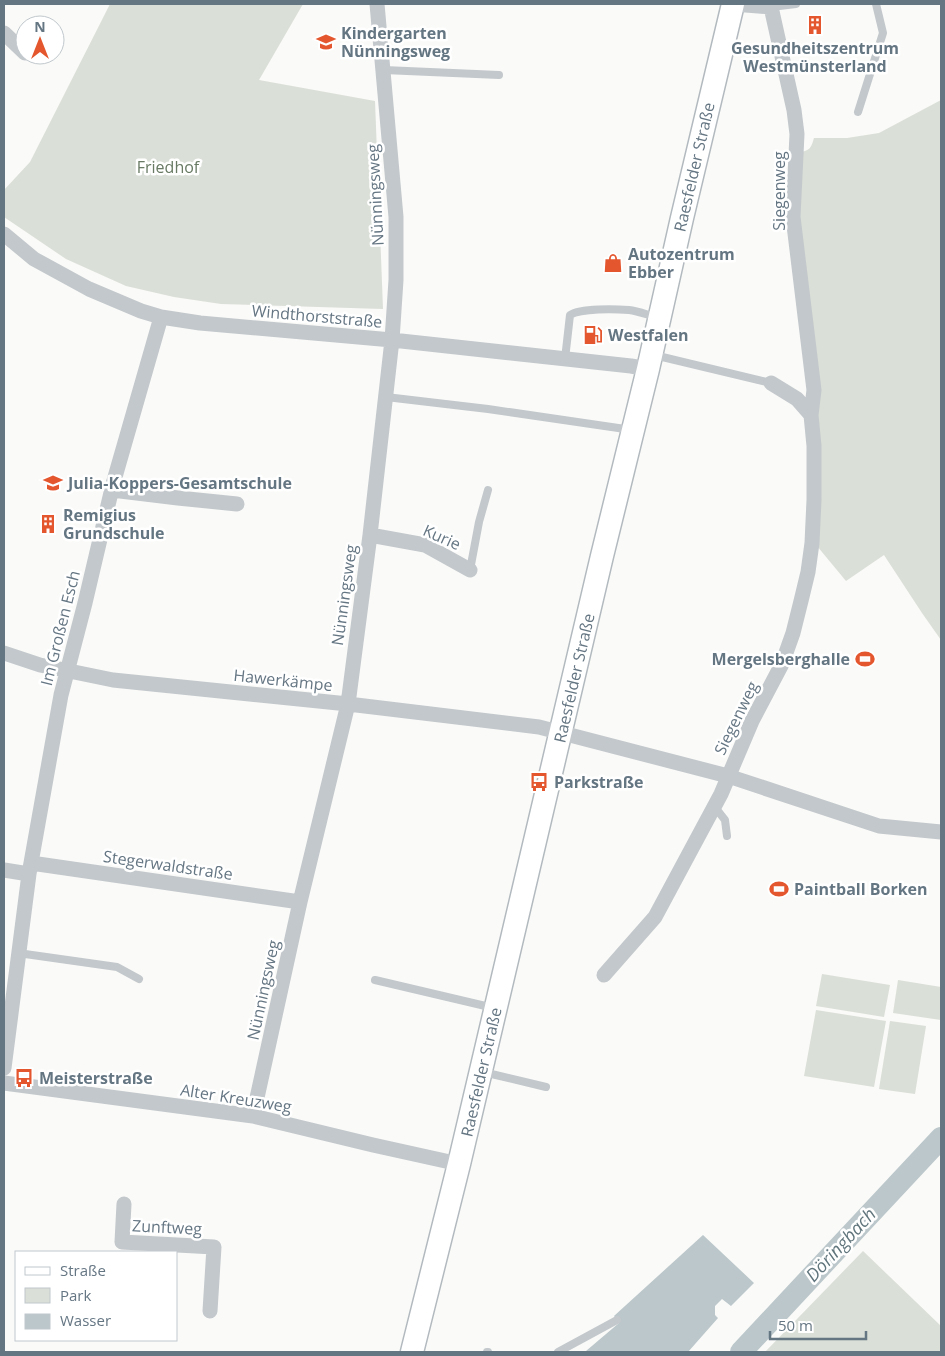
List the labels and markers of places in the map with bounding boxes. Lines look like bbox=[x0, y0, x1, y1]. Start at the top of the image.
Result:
building icon: Gesundheitszentrum Westmünsterland bbox=[804, 14, 826, 36]
place label: Kindergarten Nünningsweg bbox=[341, 22, 450, 62]
school or university icon: Kindergarten Nünningsweg bbox=[315, 31, 337, 53]
place label: Gesundheitszentrum Westmünsterland bbox=[731, 37, 899, 77]
place label: Autozentrum Ebber bbox=[628, 243, 735, 283]
shop icon: Autozentrum Ebber bbox=[602, 252, 624, 274]
fuel station icon: Westfalen bbox=[582, 324, 604, 346]
place label: Westfalen bbox=[608, 324, 689, 346]
school or university icon: Julia-Koppers-Gesamtschule bbox=[42, 472, 64, 494]
place label: Julia-Koppers-Gesamtschule bbox=[66, 472, 292, 494]
place label: Remigius Grundschule bbox=[63, 504, 165, 544]
building icon: Remigius Grundschule bbox=[37, 513, 59, 535]
place label: Mergelsberghalle bbox=[712, 648, 850, 670]
sports icon: Mergelsberghalle bbox=[854, 648, 876, 670]
bus stop icon: Parkstraße bbox=[528, 771, 550, 793]
place label: Parkstraße bbox=[554, 771, 644, 793]
sports icon: Paintball Borken bbox=[768, 878, 790, 900]
place label: Paintball Borken bbox=[794, 878, 928, 900]
bus stop icon: Meisterstraße bbox=[13, 1067, 35, 1089]
place label: Meisterstraße bbox=[39, 1067, 153, 1089]

